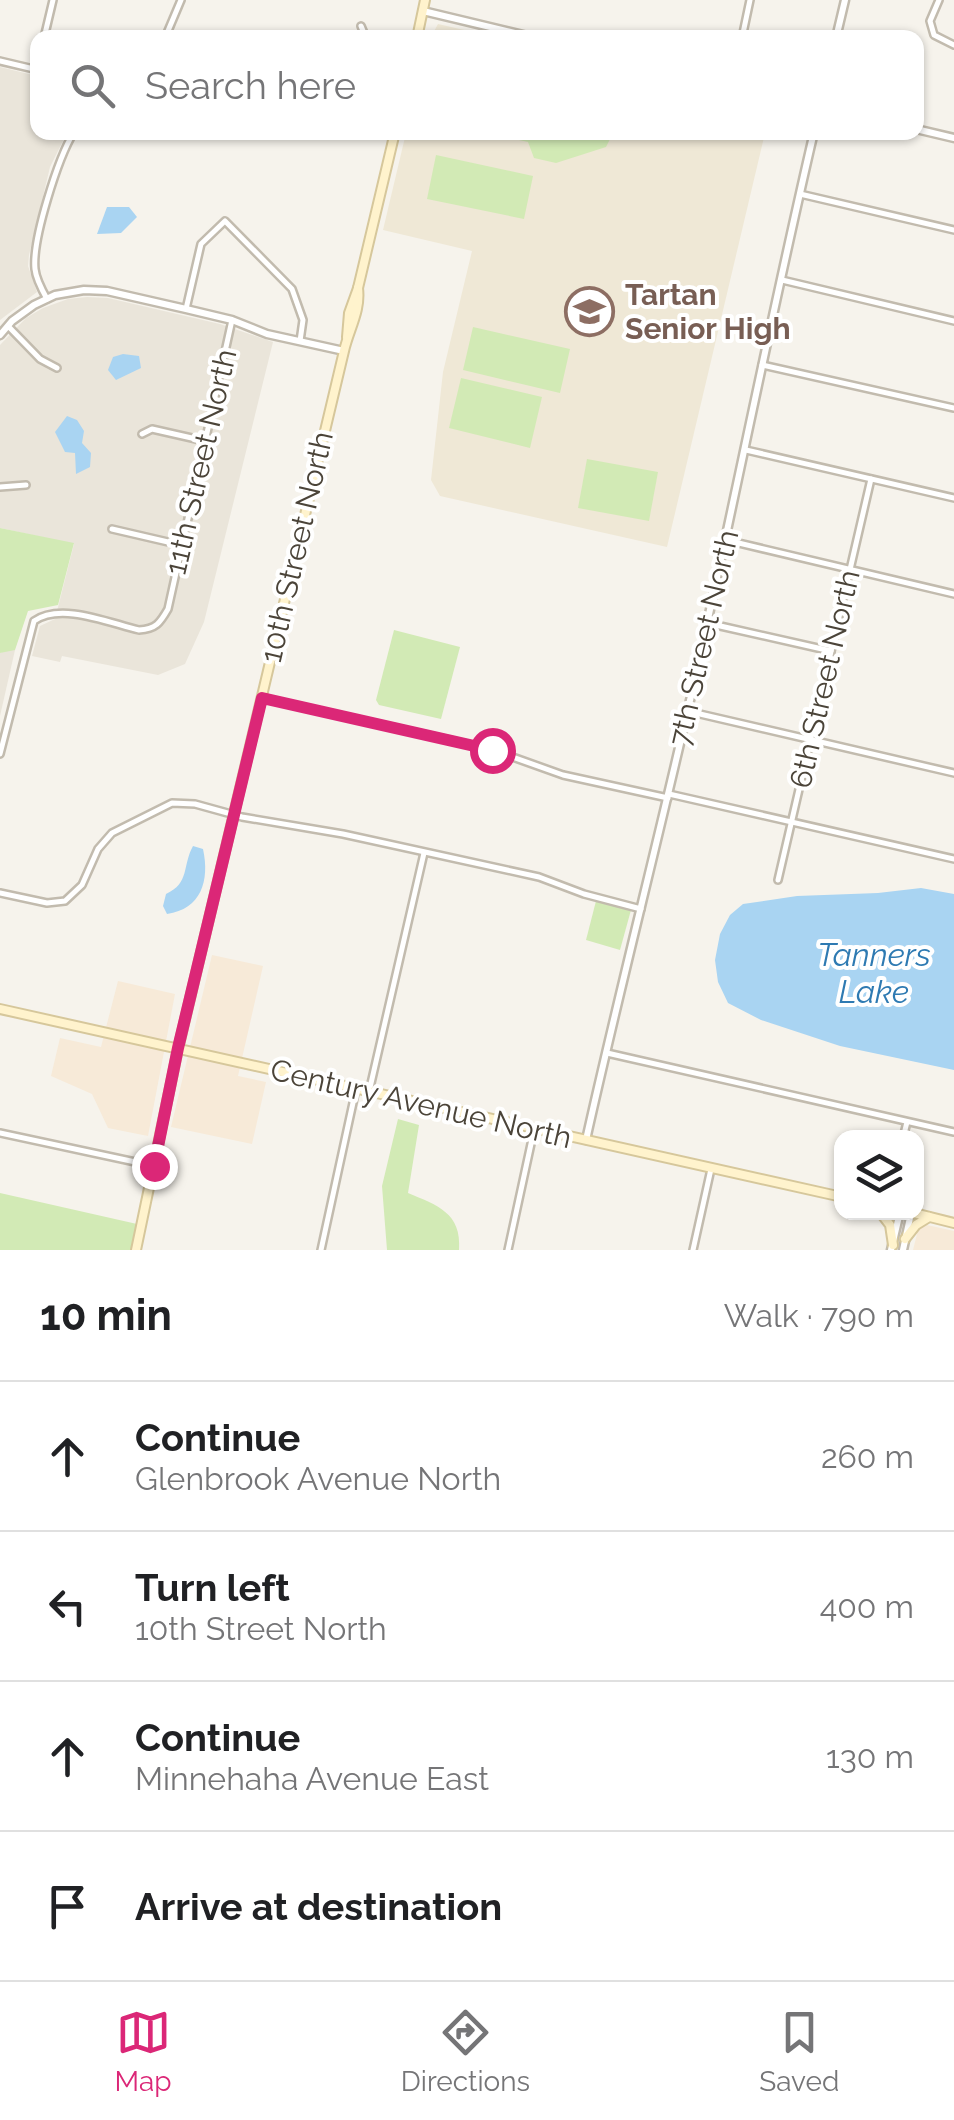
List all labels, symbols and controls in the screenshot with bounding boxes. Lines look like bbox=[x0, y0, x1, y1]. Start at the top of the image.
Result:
search box bbox=[30, 30, 924, 140]
icon: search bbox=[65, 58, 120, 113]
text: Search here bbox=[145, 63, 356, 108]
place label: Tartan Senior High bbox=[625, 277, 791, 346]
school or university icon: Tartan Senior High bbox=[564, 286, 616, 338]
street label: 11th Street North bbox=[158, 346, 243, 578]
street label: 10th Street North bbox=[253, 428, 340, 666]
street label: 7th Street North bbox=[662, 526, 745, 749]
street label: 6th Street North bbox=[782, 566, 867, 791]
route start bbox=[470, 728, 516, 774]
water label: Tanners Lake bbox=[817, 936, 931, 1010]
street label: Century Avenue North bbox=[267, 1052, 575, 1155]
map controls bbox=[834, 1130, 924, 1220]
button: layers bbox=[834, 1130, 924, 1220]
route end bbox=[132, 1144, 178, 1190]
text: 10 min bbox=[40, 1291, 172, 1340]
text: Walk · 790 m bbox=[724, 1297, 914, 1334]
text: Continue bbox=[135, 1415, 300, 1460]
icon: ahead bbox=[40, 1429, 95, 1484]
text: 260 m bbox=[821, 1438, 914, 1475]
text: Glenbrook Avenue North bbox=[135, 1460, 501, 1497]
text: Turn left bbox=[135, 1565, 290, 1610]
icon: left bbox=[40, 1579, 95, 1634]
text: 400 m bbox=[820, 1588, 914, 1625]
text: 10th Street North bbox=[135, 1610, 387, 1647]
text: Continue bbox=[135, 1715, 300, 1760]
icon: ahead bbox=[40, 1729, 95, 1784]
text: 130 m bbox=[826, 1738, 914, 1775]
text: Minnehaha Avenue East bbox=[135, 1760, 489, 1797]
icon: arrive bbox=[40, 1879, 95, 1934]
text: Arrive at destination bbox=[135, 1884, 502, 1929]
tab: Map bbox=[115, 2005, 172, 2098]
tab: Directions bbox=[401, 2005, 530, 2098]
tab: Saved bbox=[759, 2005, 839, 2098]

